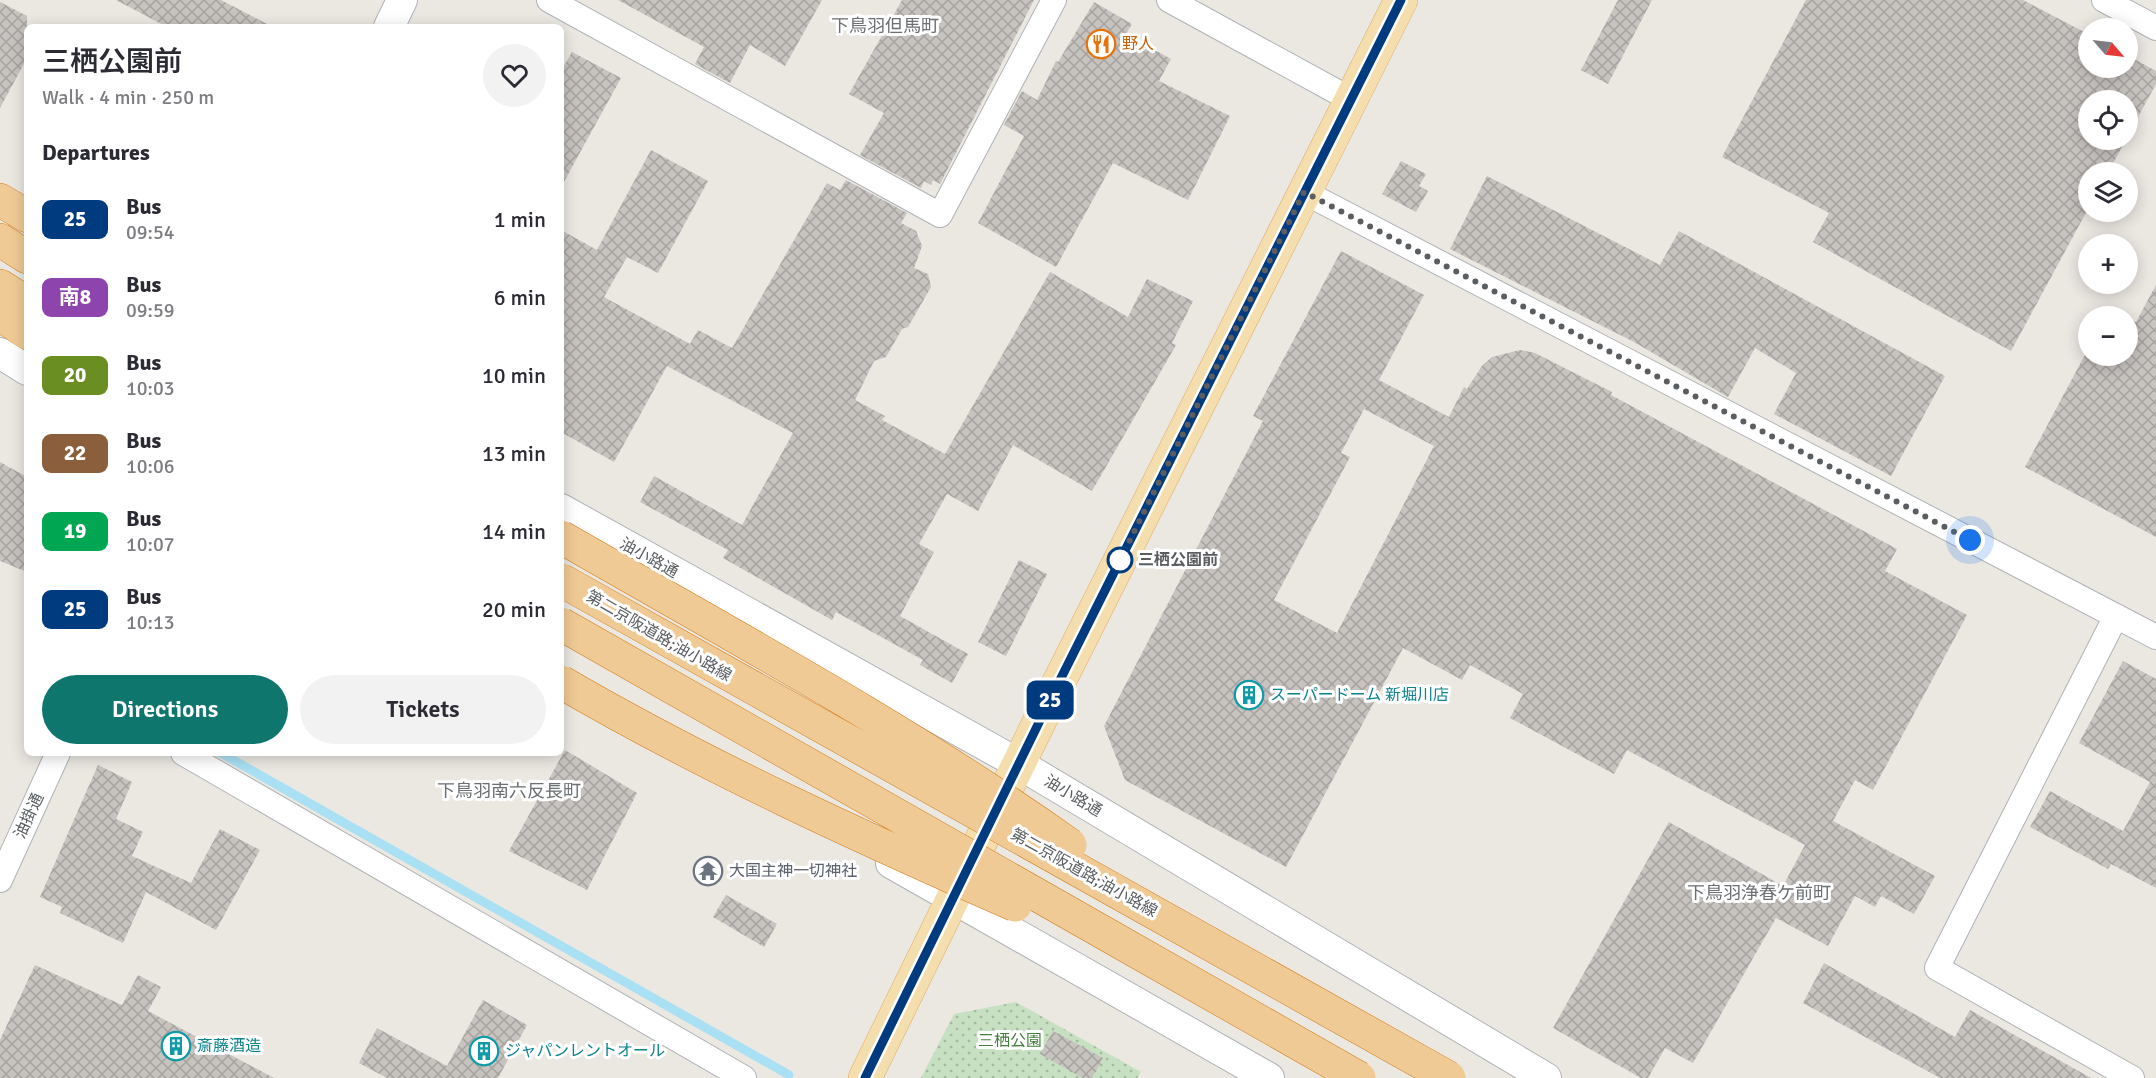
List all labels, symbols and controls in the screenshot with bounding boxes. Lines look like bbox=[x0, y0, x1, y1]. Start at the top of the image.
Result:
district label: 下鳥羽但馬町 bbox=[831, 15, 939, 37]
north arrow bbox=[2078, 18, 2138, 78]
map controls bbox=[2078, 18, 2138, 366]
restaurant icon: 野人 bbox=[1085, 28, 1117, 60]
place label: 野人 bbox=[1122, 34, 1154, 54]
button: heart bbox=[483, 44, 546, 107]
text: 三栖公園前 bbox=[42, 45, 182, 79]
text: Walk · 4 min · 250 m bbox=[42, 85, 214, 110]
button: locate bbox=[2078, 90, 2138, 150]
text: Departures bbox=[42, 139, 150, 166]
button: layers bbox=[2078, 162, 2138, 222]
text: Bus bbox=[126, 193, 161, 220]
text: 25 bbox=[64, 206, 86, 232]
text: 1 min bbox=[494, 206, 546, 233]
text: 09:54 bbox=[126, 220, 175, 245]
button: + bbox=[2078, 234, 2138, 294]
text: Bus bbox=[126, 271, 161, 298]
text: 南8 bbox=[59, 284, 91, 310]
text: 6 min bbox=[494, 284, 546, 311]
text: 09:59 bbox=[126, 298, 175, 323]
button: − bbox=[2078, 306, 2138, 366]
text: Bus bbox=[126, 349, 161, 376]
text: 20 bbox=[64, 362, 86, 388]
text: 10 min bbox=[482, 362, 546, 389]
text: 10:03 bbox=[126, 376, 175, 401]
text: Bus bbox=[126, 427, 161, 454]
text: 22 bbox=[64, 440, 86, 466]
text: 13 min bbox=[482, 440, 546, 467]
text: 10:06 bbox=[126, 454, 175, 479]
text: Bus bbox=[126, 505, 161, 532]
text: 19 bbox=[64, 518, 86, 544]
text: 14 min bbox=[482, 518, 546, 545]
your location bbox=[1955, 525, 1985, 555]
text: 10:07 bbox=[126, 532, 175, 557]
street label: 油小路通 bbox=[616, 534, 682, 582]
marker: 三栖公園前 bbox=[1107, 547, 1133, 573]
place label: 三栖公園前 bbox=[1138, 550, 1218, 570]
text: Bus bbox=[126, 583, 161, 610]
street label: 第二京阪道路;油小路線 bbox=[583, 586, 735, 686]
text: 25 bbox=[64, 596, 86, 622]
text: 20 min bbox=[482, 596, 546, 623]
text: 10:13 bbox=[126, 610, 175, 635]
button: Directions bbox=[42, 675, 288, 744]
button: Tickets bbox=[300, 675, 546, 744]
building icon: スーパードーム 新堀川店 bbox=[1233, 679, 1265, 711]
line badge: 25 bbox=[1023, 680, 1077, 720]
place label: スーパードーム 新堀川店 bbox=[1270, 685, 1449, 705]
text: 25 bbox=[1039, 687, 1061, 713]
street label: 油小路通 bbox=[1040, 771, 1106, 821]
district label: 下鳥羽南六反長町 bbox=[437, 780, 581, 802]
street label: 油掛通 bbox=[10, 790, 48, 842]
street label: 第二京阪道路;油小路線 bbox=[1007, 824, 1161, 922]
temple icon: 大国主神一切神社 bbox=[692, 855, 724, 887]
place label: 大国主神一切神社 bbox=[729, 861, 857, 881]
district label: 下鳥羽浄春ケ前町 bbox=[1687, 882, 1831, 904]
building icon: 斎藤酒造 bbox=[160, 1030, 192, 1062]
park label: 三栖公園 bbox=[978, 1031, 1042, 1051]
building icon: ジャパンレントオール bbox=[468, 1035, 500, 1067]
place label: 斎藤酒造 bbox=[197, 1036, 261, 1056]
place label: ジャパンレントオール bbox=[505, 1041, 665, 1061]

